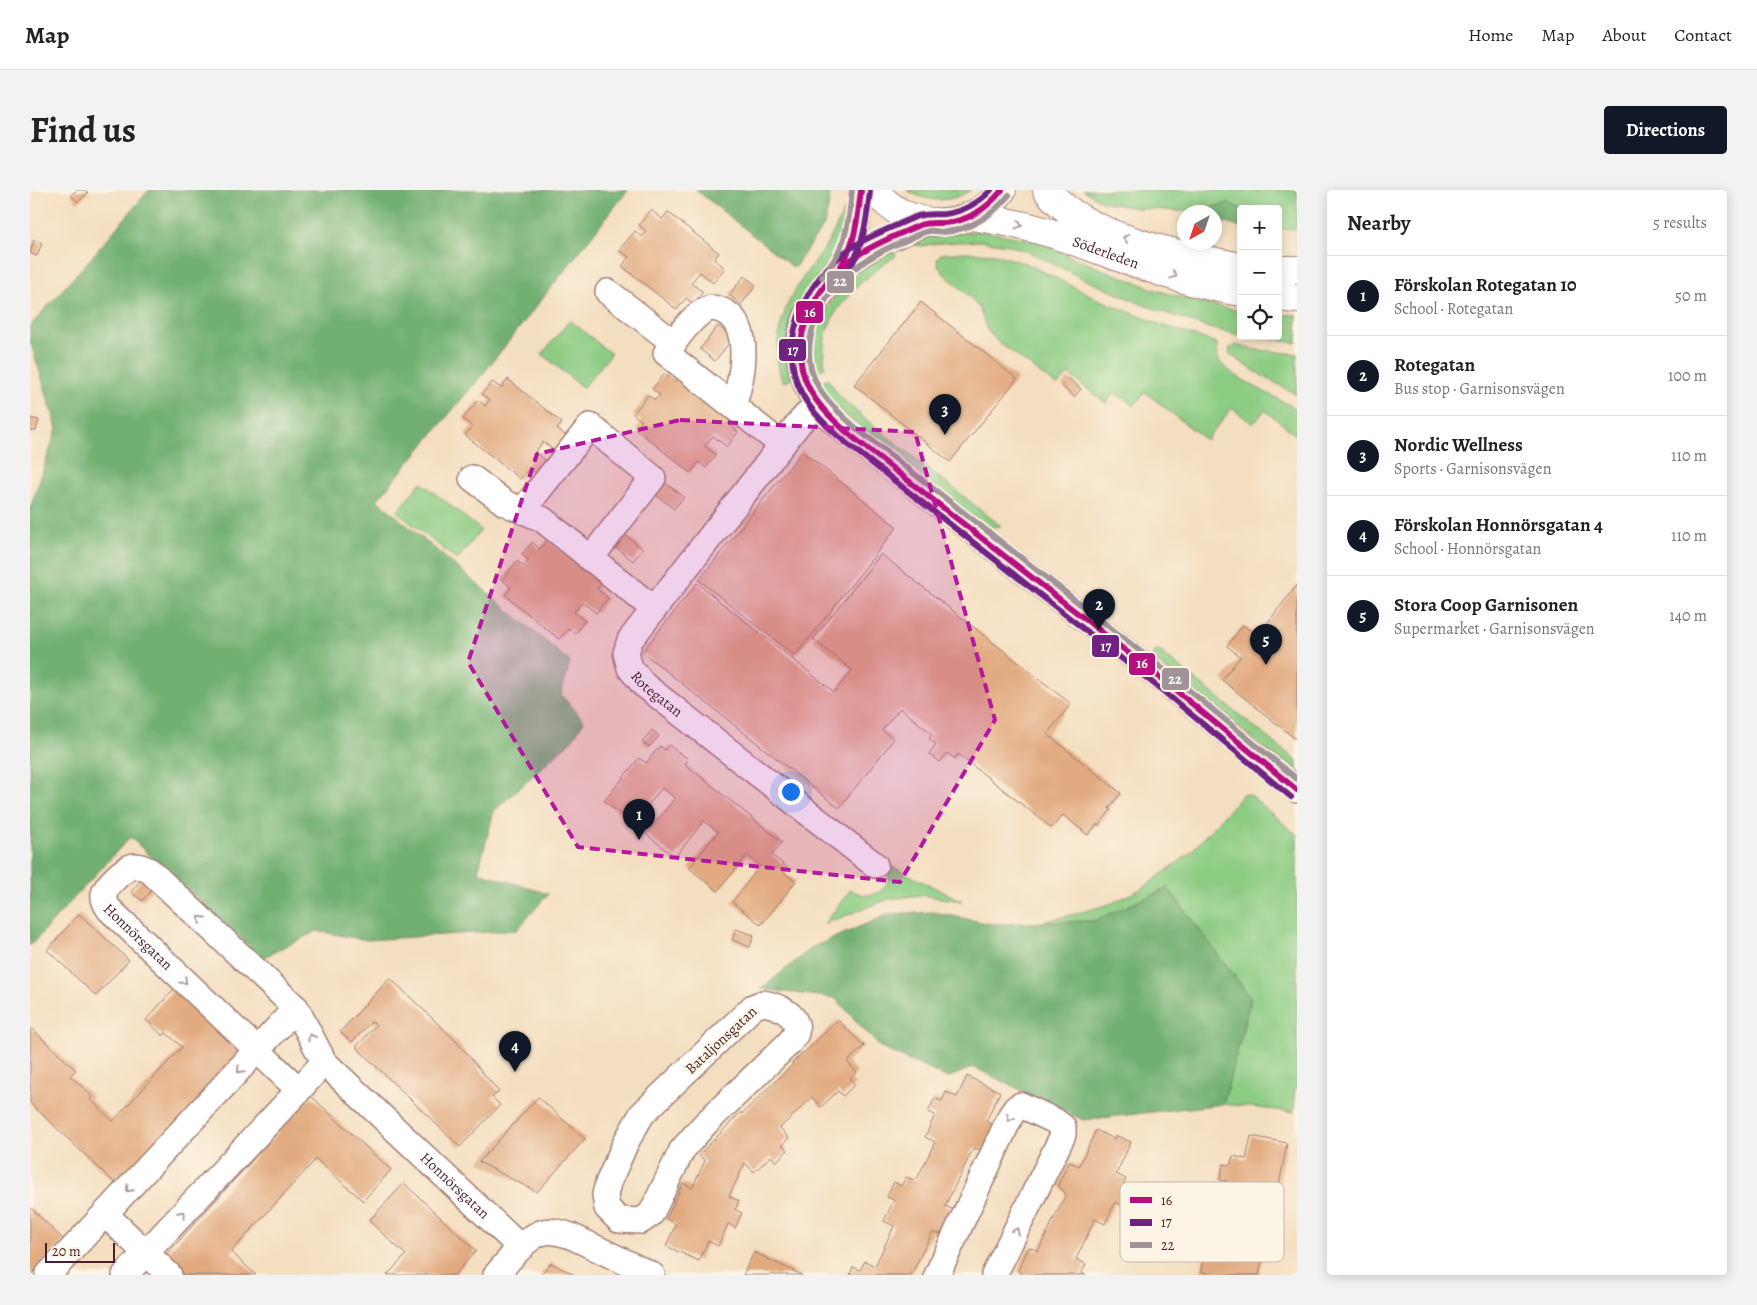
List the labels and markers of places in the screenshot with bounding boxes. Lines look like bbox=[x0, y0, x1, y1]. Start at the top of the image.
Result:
pin: 3 bbox=[929, 394, 961, 435]
pin: 2 bbox=[1083, 589, 1115, 630]
pin: 5 bbox=[1250, 624, 1282, 665]
pin: 1 bbox=[623, 799, 655, 840]
pin: 4 bbox=[499, 1031, 531, 1072]

